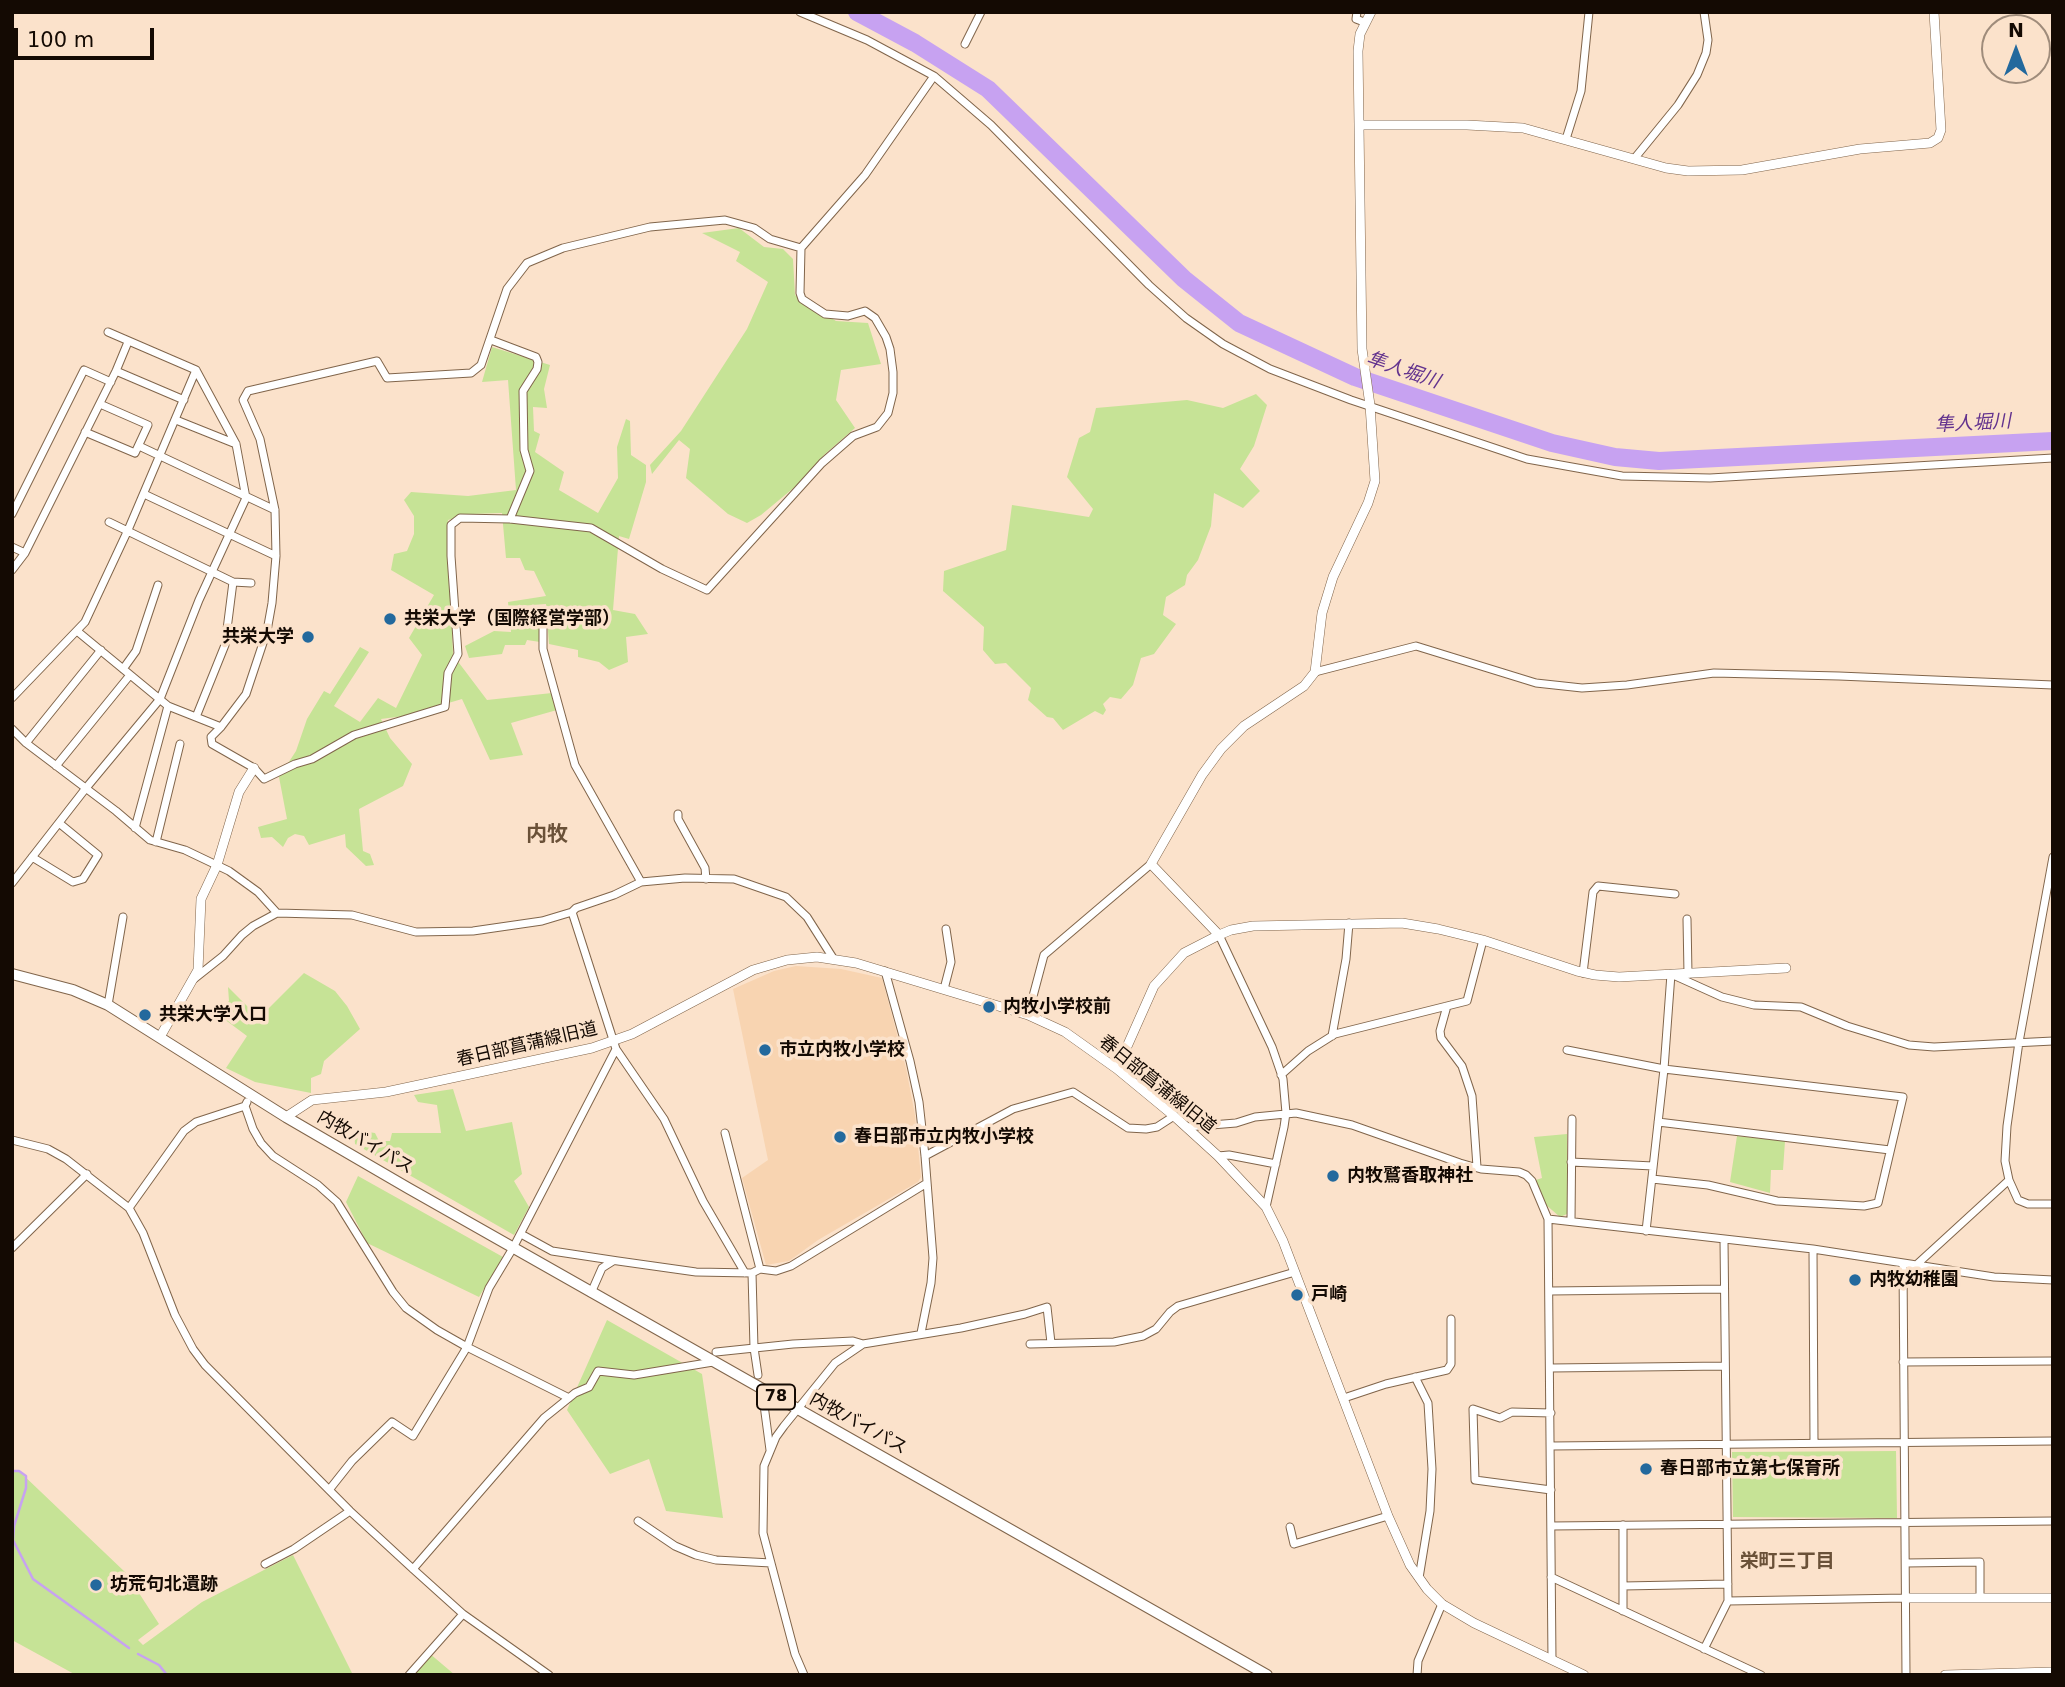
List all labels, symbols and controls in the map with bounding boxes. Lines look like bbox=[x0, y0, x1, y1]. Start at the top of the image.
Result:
scale bar bbox=[18, 14, 158, 58]
north arrow bbox=[1981, 14, 2051, 84]
text: N bbox=[2008, 19, 2024, 41]
text: 100 m bbox=[27, 28, 94, 52]
water label: 隼人堀川 bbox=[1363, 348, 1443, 394]
water label: 隼人堀川 bbox=[1934, 411, 2012, 437]
place label: 共栄大学（国際経営学部） bbox=[404, 608, 620, 630]
marker: 共栄大学（国際経営学部） bbox=[382, 611, 398, 627]
place label: 共栄大学 bbox=[222, 626, 294, 648]
marker: 共栄大学 bbox=[300, 629, 316, 645]
district label: 内牧 bbox=[526, 823, 568, 849]
place label: 内牧小学校前 bbox=[1003, 996, 1111, 1018]
marker: 内牧小学校前 bbox=[981, 999, 997, 1015]
place label: 共栄大学入口 bbox=[159, 1004, 267, 1026]
marker: 共栄大学入口 bbox=[137, 1007, 153, 1023]
street label: 春日部菖蒲線旧道 bbox=[454, 1018, 600, 1072]
street label: 春日部菖蒲線旧道 bbox=[1094, 1031, 1220, 1139]
place label: 市立内牧小学校 bbox=[779, 1039, 905, 1061]
marker: 市立内牧小学校 bbox=[757, 1042, 773, 1058]
street label: 内牧バイパス bbox=[313, 1107, 417, 1179]
place label: 春日部市立内牧小学校 bbox=[854, 1126, 1034, 1148]
marker: 春日部市立内牧小学校 bbox=[832, 1129, 848, 1145]
place label: 内牧鷲香取神社 bbox=[1347, 1165, 1473, 1187]
marker: 内牧鷲香取神社 bbox=[1325, 1168, 1341, 1184]
place label: 内牧幼稚園 bbox=[1869, 1269, 1959, 1291]
marker: 内牧幼稚園 bbox=[1847, 1272, 1863, 1288]
place label: 戸崎 bbox=[1311, 1284, 1347, 1306]
marker: 戸崎 bbox=[1289, 1287, 1305, 1303]
road number: 78 bbox=[757, 1385, 795, 1410]
street label: 内牧バイパス bbox=[806, 1388, 910, 1460]
place label: 春日部市立第七保育所 bbox=[1660, 1458, 1840, 1480]
marker: 春日部市立第七保育所 bbox=[1638, 1461, 1654, 1477]
district label: 栄町三丁目 bbox=[1740, 1551, 1834, 1573]
place label: 坊荒句北遺跡 bbox=[110, 1574, 218, 1596]
marker: 坊荒句北遺跡 bbox=[88, 1577, 104, 1593]

